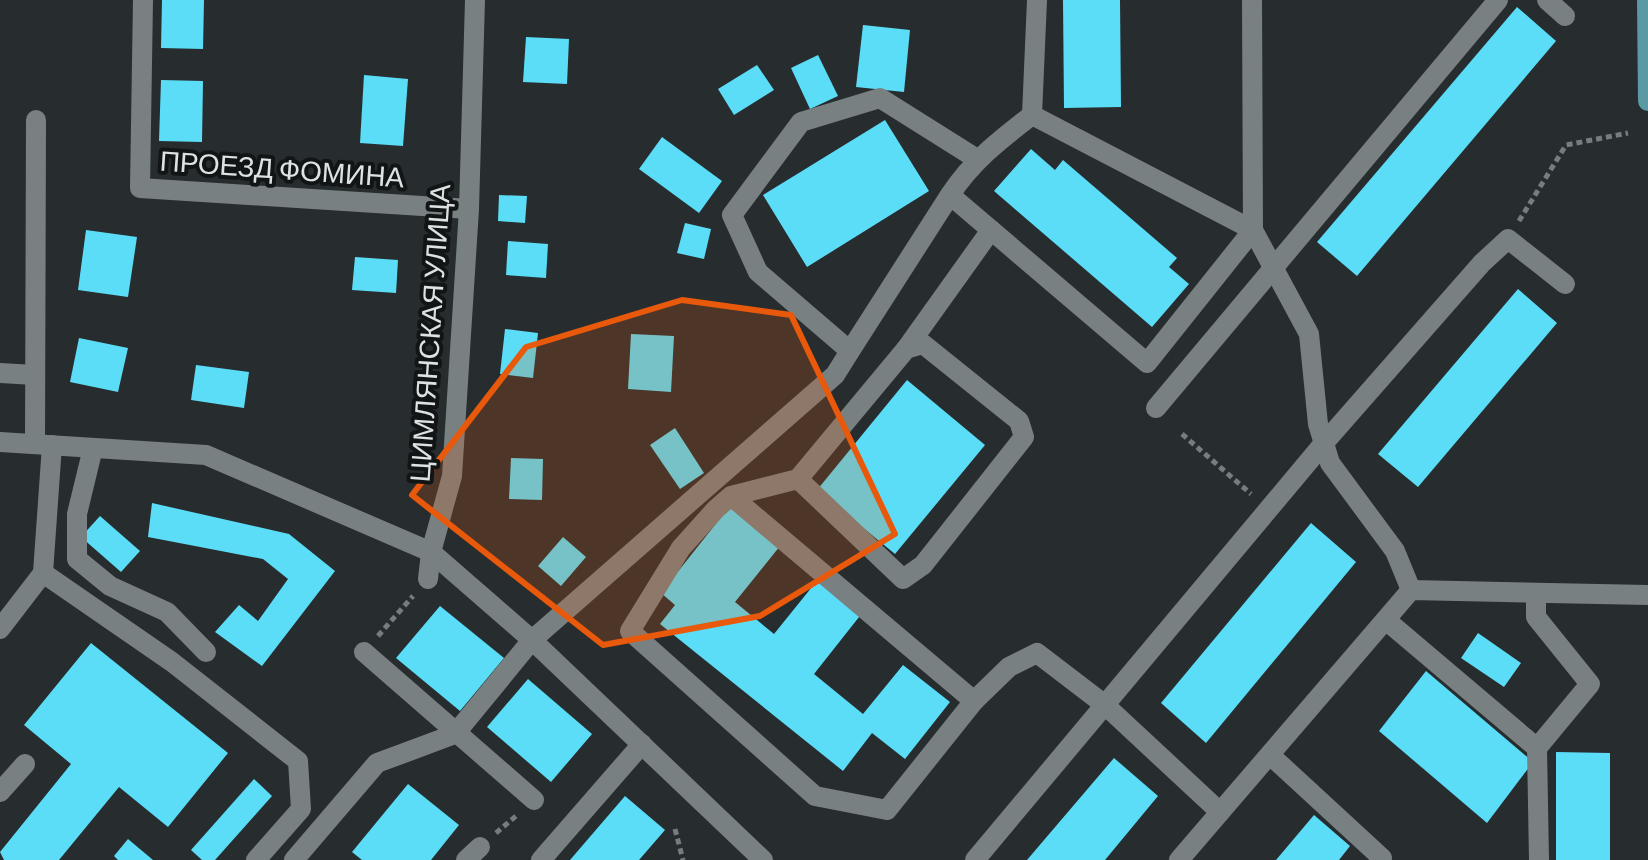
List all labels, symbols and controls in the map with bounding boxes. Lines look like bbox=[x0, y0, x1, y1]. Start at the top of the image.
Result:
street label: ПРОЕЗД ФОМИНА bbox=[159, 143, 406, 194]
street label: ЦИМЛЯНСКАЯ УЛИЦА bbox=[402, 182, 456, 483]

